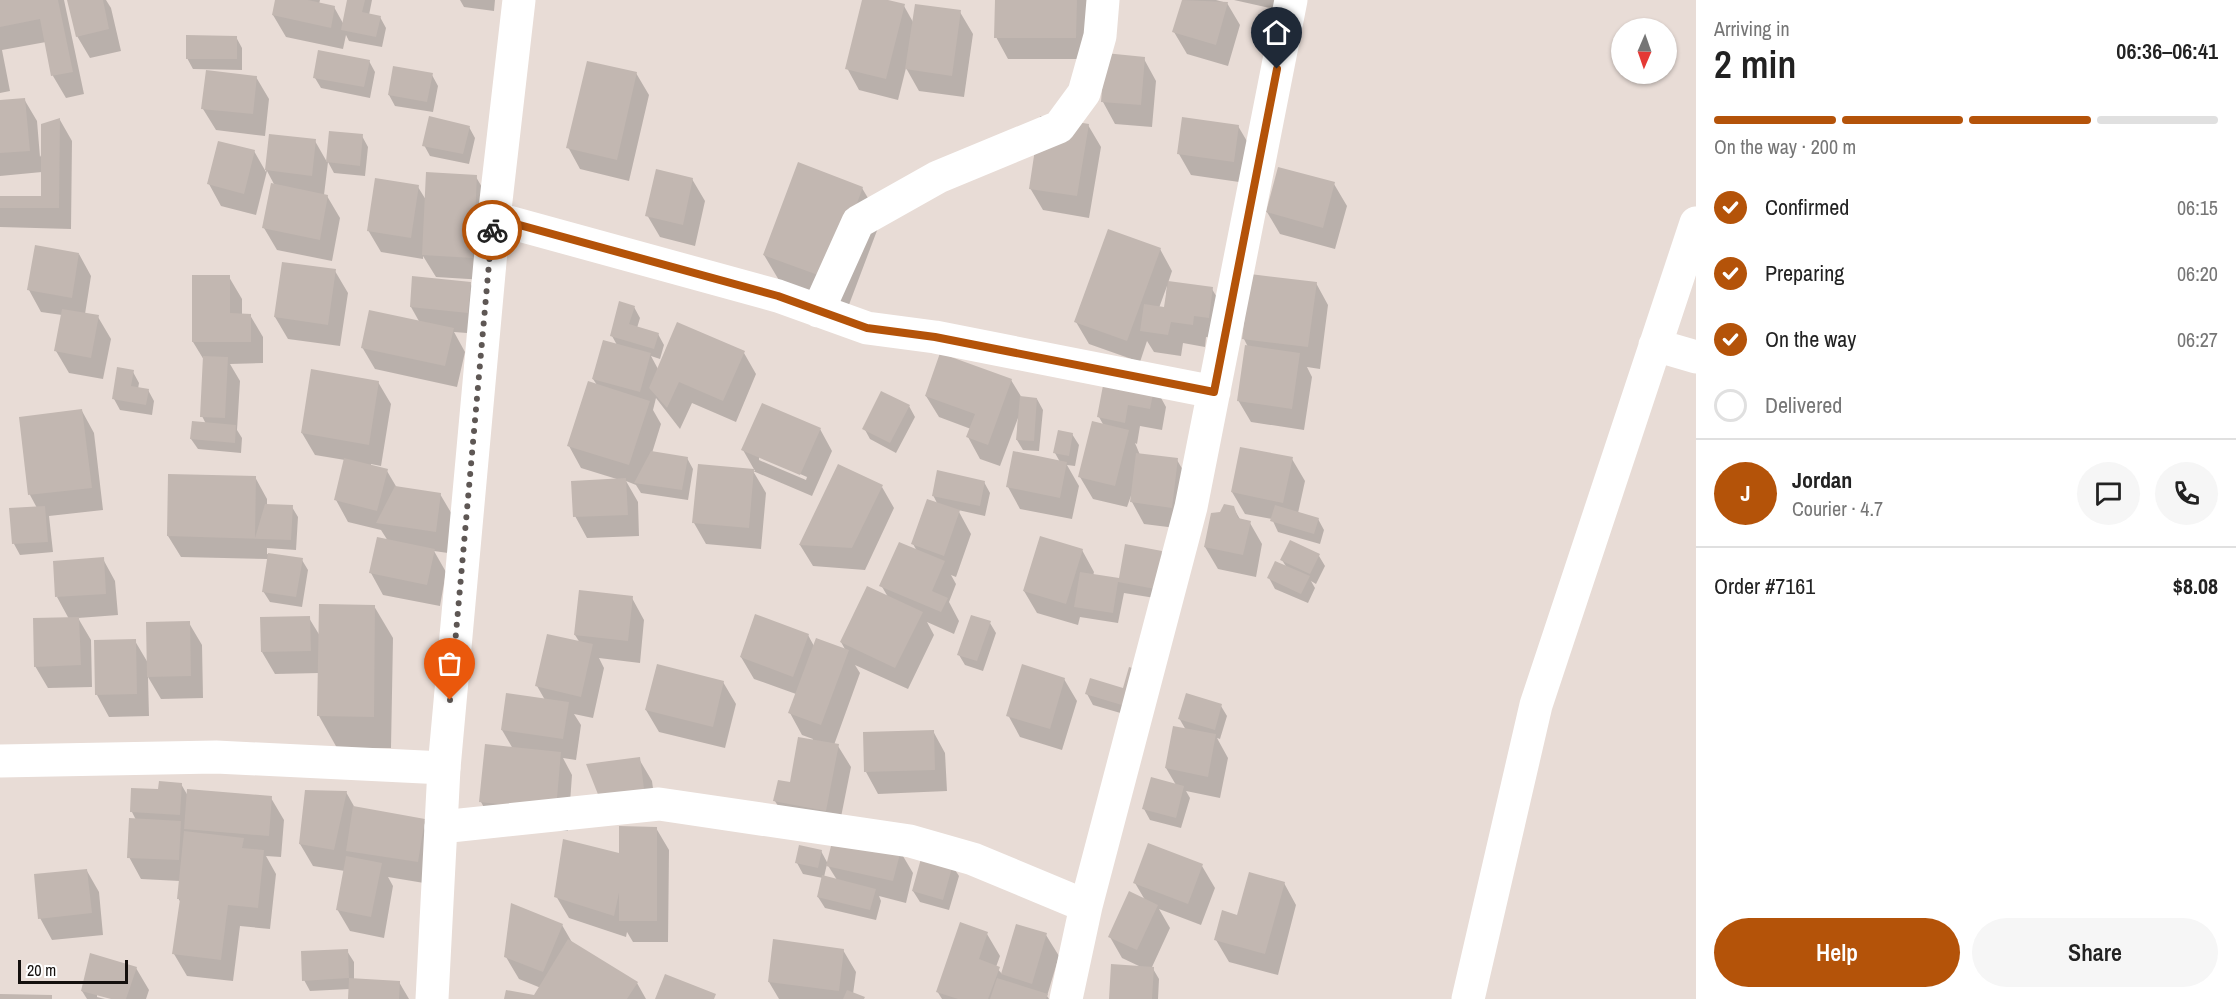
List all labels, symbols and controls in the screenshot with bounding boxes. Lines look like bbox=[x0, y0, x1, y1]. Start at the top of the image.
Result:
pin bbox=[1251, 7, 1302, 69]
text: Arriving in bbox=[1714, 15, 1790, 42]
icon: home bbox=[1260, 16, 1293, 49]
north arrow bbox=[1611, 18, 1677, 84]
map controls bbox=[1611, 18, 1677, 84]
text: 06:36–06:41 bbox=[2116, 36, 2218, 66]
text: 2 min bbox=[1714, 38, 1796, 90]
text: On the way · 200 m bbox=[1714, 133, 1856, 160]
icon: check bbox=[1714, 191, 1747, 224]
text: Confirmed bbox=[1765, 192, 1849, 222]
text: 06:15 bbox=[2177, 194, 2218, 221]
courier bbox=[462, 200, 522, 260]
icon: bike bbox=[476, 214, 509, 247]
icon: check bbox=[1714, 257, 1747, 290]
text: Preparing bbox=[1765, 258, 1844, 288]
text: 06:20 bbox=[2177, 260, 2218, 287]
icon: check bbox=[1714, 323, 1747, 356]
text: On the way bbox=[1765, 324, 1856, 354]
text: 06:27 bbox=[2177, 326, 2218, 353]
text: Delivered bbox=[1765, 390, 1842, 420]
button: chat bbox=[2077, 462, 2140, 525]
button: phone bbox=[2155, 462, 2218, 525]
text: Jordan bbox=[1792, 465, 1852, 495]
text: J bbox=[1740, 478, 1751, 508]
text: Courier · 4.7 bbox=[1792, 495, 1883, 522]
text: Order #7161 bbox=[1714, 571, 1815, 601]
text: $8.08 bbox=[2173, 571, 2218, 601]
pin bbox=[424, 638, 475, 700]
icon: bag bbox=[433, 647, 466, 680]
button: Help bbox=[1714, 918, 1960, 987]
button: Share bbox=[1972, 918, 2218, 987]
scale bar bbox=[18, 957, 128, 984]
text: 20 m bbox=[27, 959, 56, 981]

